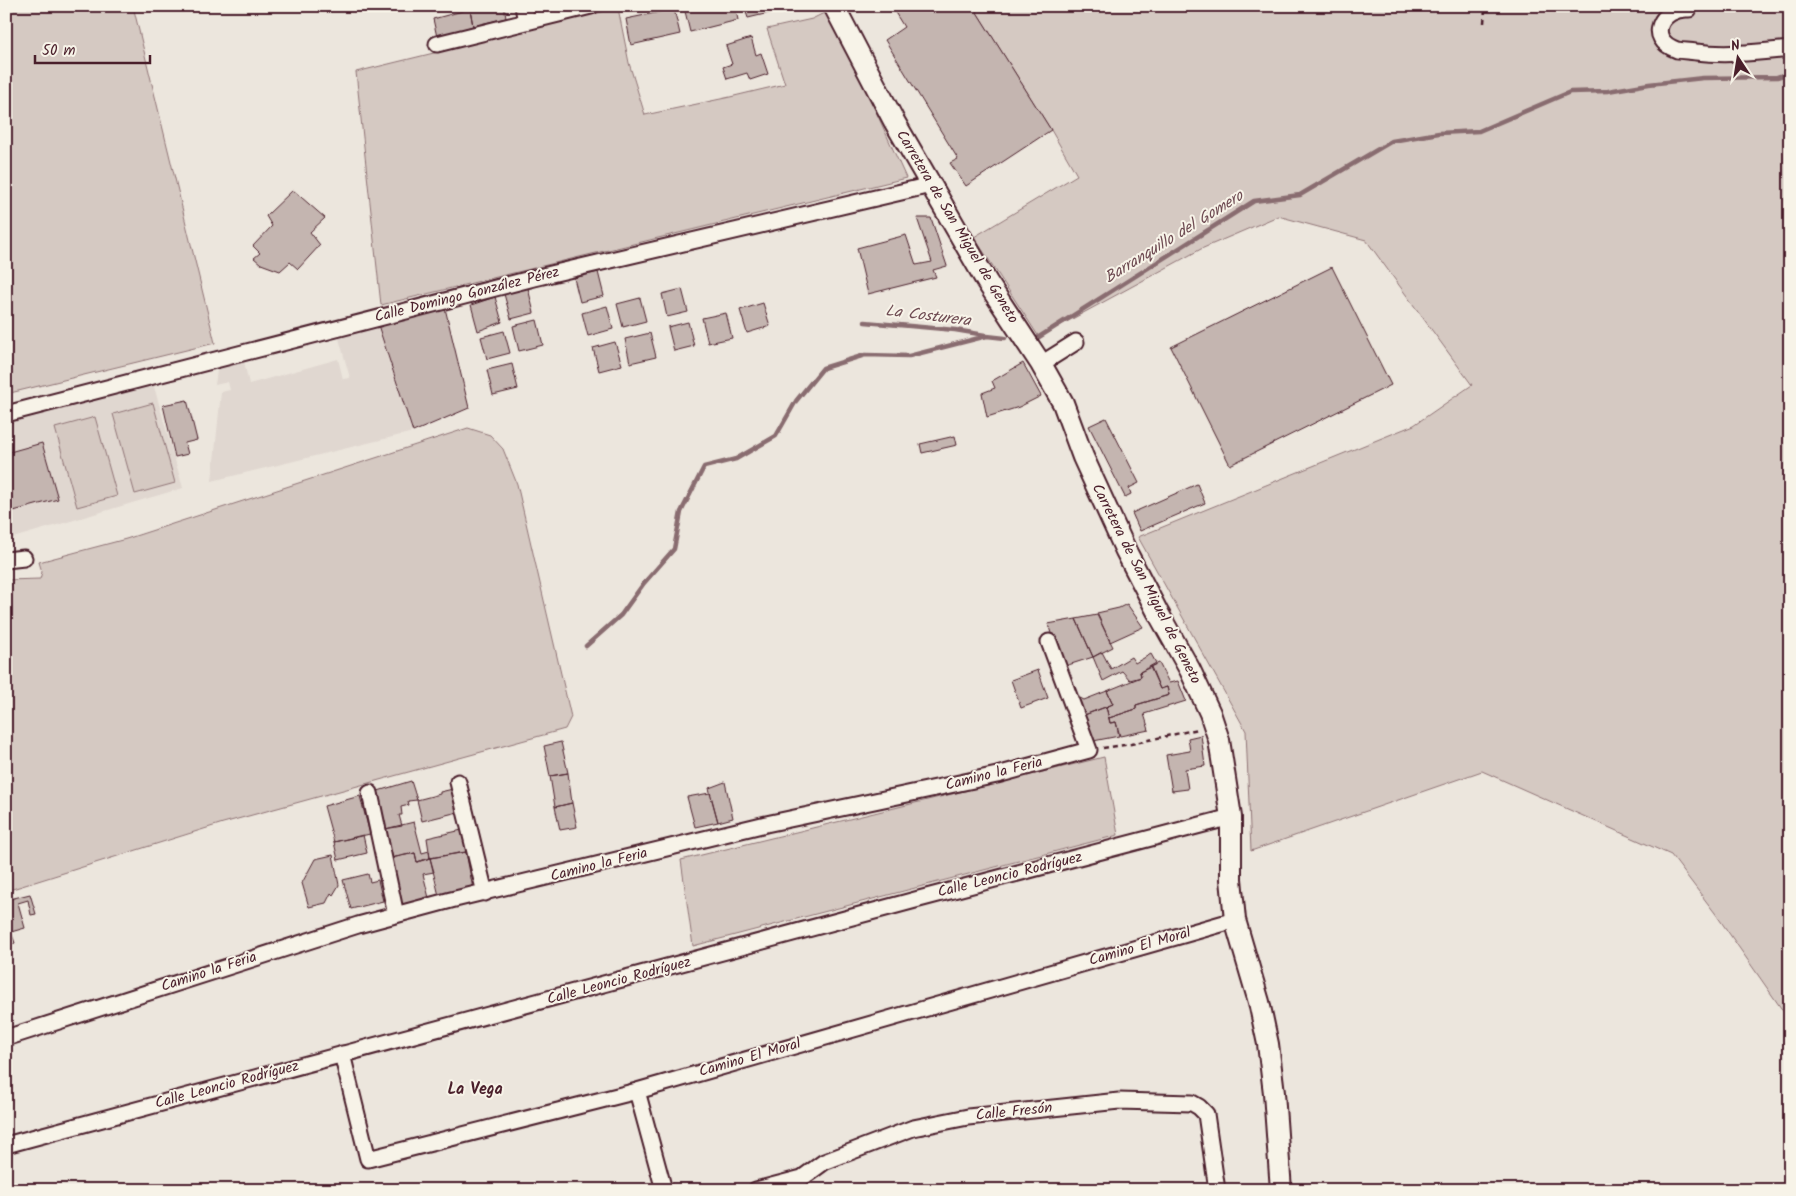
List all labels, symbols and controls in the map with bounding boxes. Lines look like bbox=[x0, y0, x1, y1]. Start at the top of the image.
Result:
scale bar bbox=[35, 32, 150, 64]
north arrow bbox=[1714, 32, 1764, 82]
text: N bbox=[1729, 35, 1742, 58]
text: 50 m bbox=[42, 39, 76, 63]
street label: Carretera de San Miguel de Geneto bbox=[889, 126, 1025, 329]
water label: Barranquillo del Gomero bbox=[1100, 183, 1250, 290]
street label: Calle Domingo González Pérez bbox=[372, 260, 562, 330]
water label: La Costurera bbox=[884, 298, 973, 334]
street label: Carretera de San Miguel de Geneto bbox=[1085, 480, 1207, 689]
street label: Camino la Feria bbox=[943, 750, 1045, 798]
street label: Camino la Feria bbox=[548, 841, 650, 889]
street label: Calle Leoncio Rodríguez bbox=[935, 845, 1085, 905]
street label: Camino El Moral bbox=[1086, 921, 1194, 973]
street label: Camino la Feria bbox=[158, 945, 260, 999]
street label: Calle Leoncio Rodríguez bbox=[544, 950, 694, 1012]
street label: Camino El Moral bbox=[696, 1032, 804, 1084]
street label: Calle Leoncio Rodríguez bbox=[152, 1054, 302, 1116]
district label: La Vega bbox=[447, 1077, 503, 1102]
street label: Calle Fresón bbox=[975, 1096, 1053, 1128]

